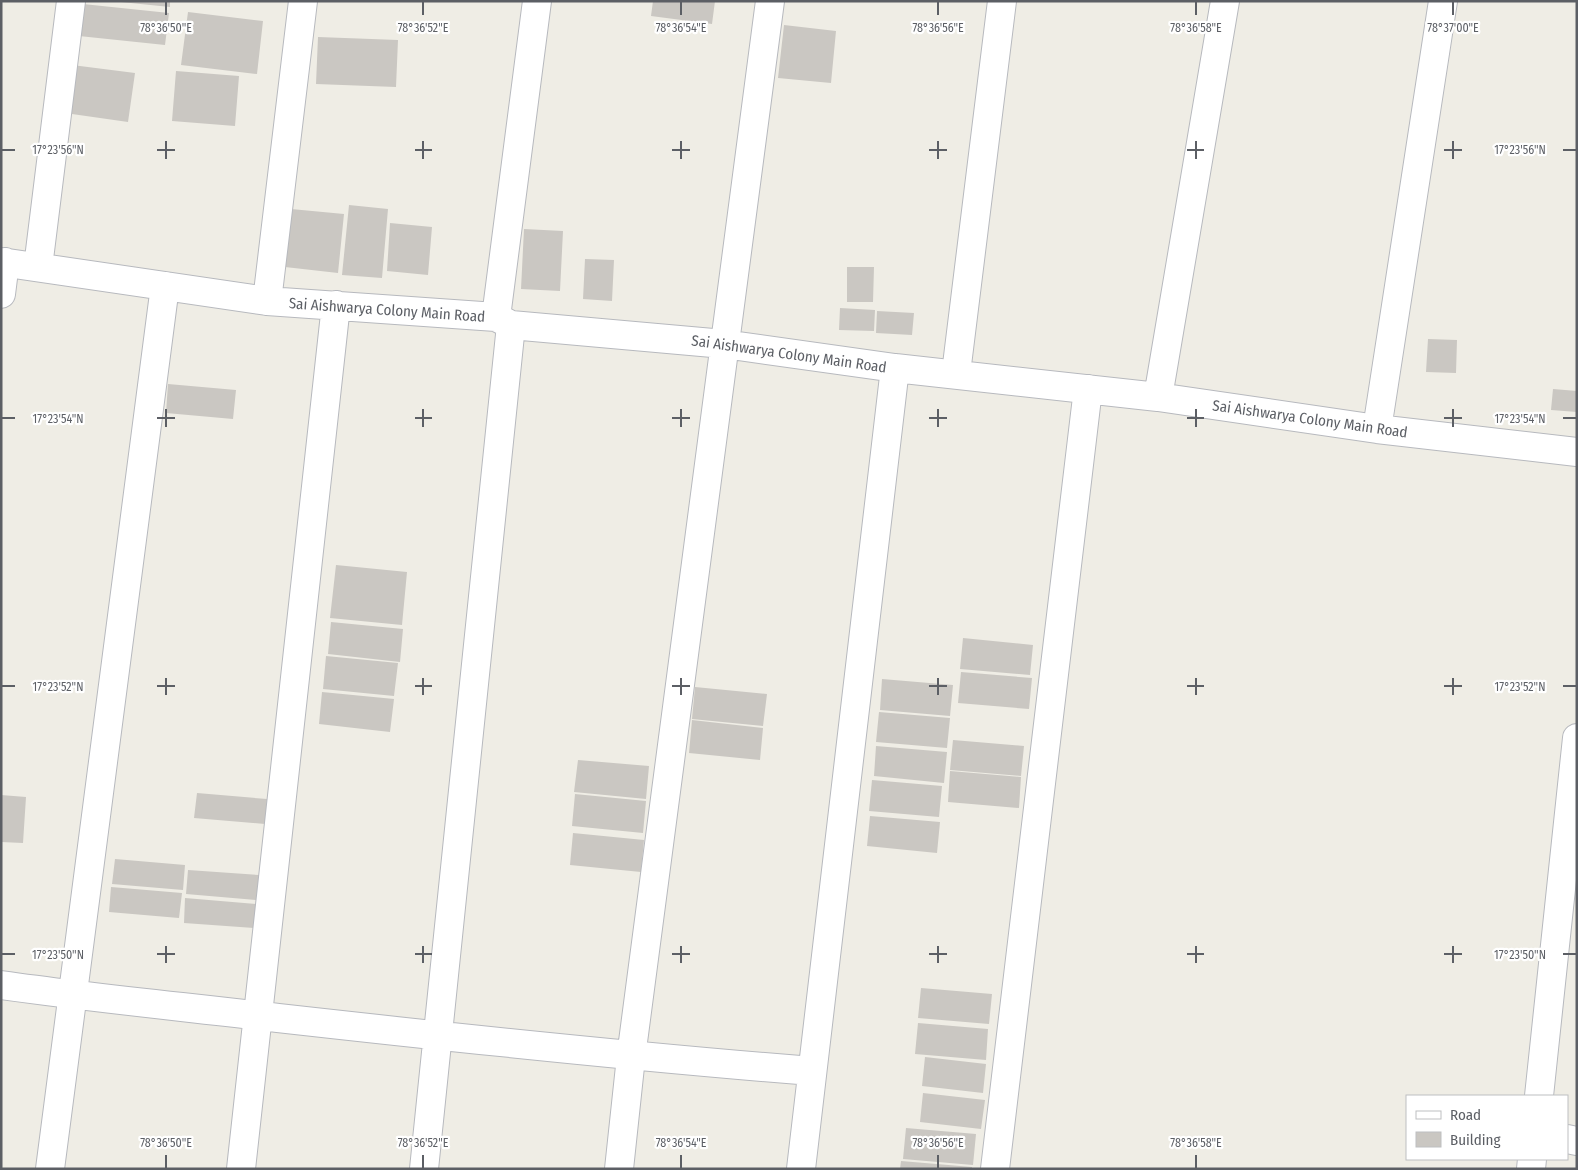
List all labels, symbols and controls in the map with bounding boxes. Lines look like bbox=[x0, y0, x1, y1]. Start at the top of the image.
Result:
text: 78°36'50"E bbox=[140, 21, 192, 35]
text: 78°36'52"E bbox=[398, 21, 449, 35]
text: 78°36'54"E bbox=[656, 21, 707, 35]
text: 78°36'56"E bbox=[912, 21, 964, 35]
text: 78°36'58"E bbox=[1170, 21, 1222, 35]
text: 78°37'00"E bbox=[1427, 21, 1479, 35]
text: 17°23'56"N bbox=[32, 143, 84, 157]
text: 17°23'56"N bbox=[1494, 143, 1546, 157]
street label: Sai Aishwarya Colony Main Road bbox=[288, 294, 486, 326]
street label: Sai Aishwarya Colony Main Road bbox=[690, 331, 888, 377]
street label: Sai Aishwarya Colony Main Road bbox=[1211, 396, 1409, 442]
text: 17°23'54"N bbox=[33, 412, 83, 426]
text: 17°23'54"N bbox=[1495, 412, 1545, 426]
text: 17°23'52"N bbox=[33, 680, 83, 694]
text: 17°23'52"N bbox=[1495, 680, 1545, 694]
text: 17°23'50"N bbox=[32, 948, 84, 962]
text: 17°23'50"N bbox=[1494, 948, 1546, 962]
legend bbox=[1406, 1095, 1568, 1160]
text: Road bbox=[1450, 1106, 1481, 1124]
text: Building bbox=[1450, 1131, 1501, 1149]
text: 78°36'50"E bbox=[140, 1136, 192, 1150]
text: 78°36'52"E bbox=[398, 1136, 449, 1150]
text: 78°36'54"E bbox=[656, 1136, 707, 1150]
text: 78°36'56"E bbox=[912, 1136, 964, 1150]
text: 78°36'58"E bbox=[1170, 1136, 1222, 1150]

